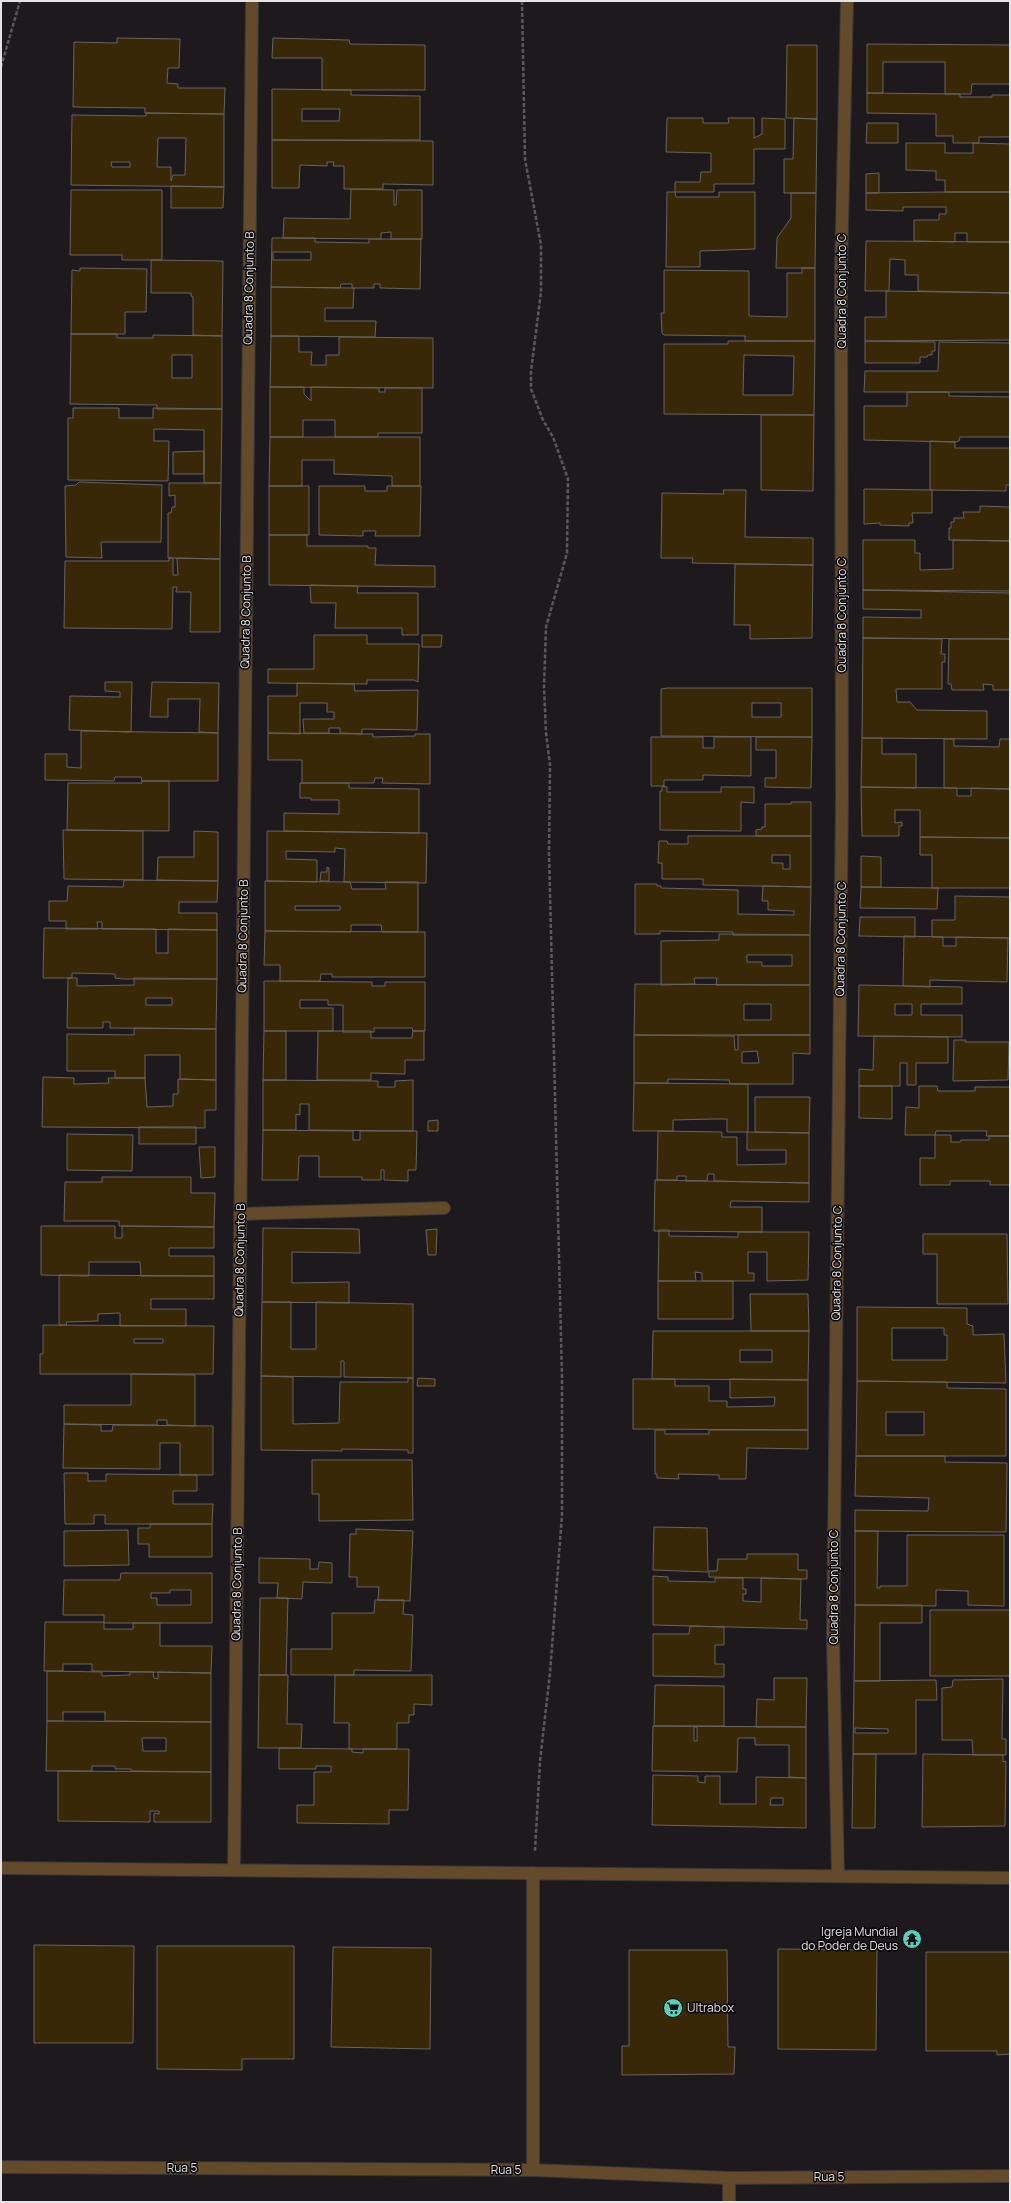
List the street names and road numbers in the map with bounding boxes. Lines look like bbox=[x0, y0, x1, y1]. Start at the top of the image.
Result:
street label: Quadra 8 Conjunto B bbox=[239, 231, 258, 345]
street label: Quadra 8 Conjunto C bbox=[833, 233, 850, 348]
street label: Quadra 8 Conjunto B bbox=[236, 555, 255, 669]
street label: Quadra 8 Conjunto C bbox=[833, 557, 850, 672]
street label: Quadra 8 Conjunto B bbox=[233, 879, 252, 993]
street label: Quadra 8 Conjunto C bbox=[831, 881, 850, 997]
street label: Quadra 8 Conjunto B bbox=[230, 1203, 249, 1317]
street label: Quadra 8 Conjunto C bbox=[827, 1205, 846, 1321]
street label: Quadra 8 Conjunto B bbox=[227, 1527, 246, 1641]
street label: Quadra 8 Conjunto C bbox=[825, 1529, 842, 1644]
street label: Rua 5 bbox=[167, 2159, 197, 2176]
street label: Rua 5 bbox=[491, 2161, 521, 2178]
street label: Rua 5 bbox=[814, 2168, 844, 2185]

